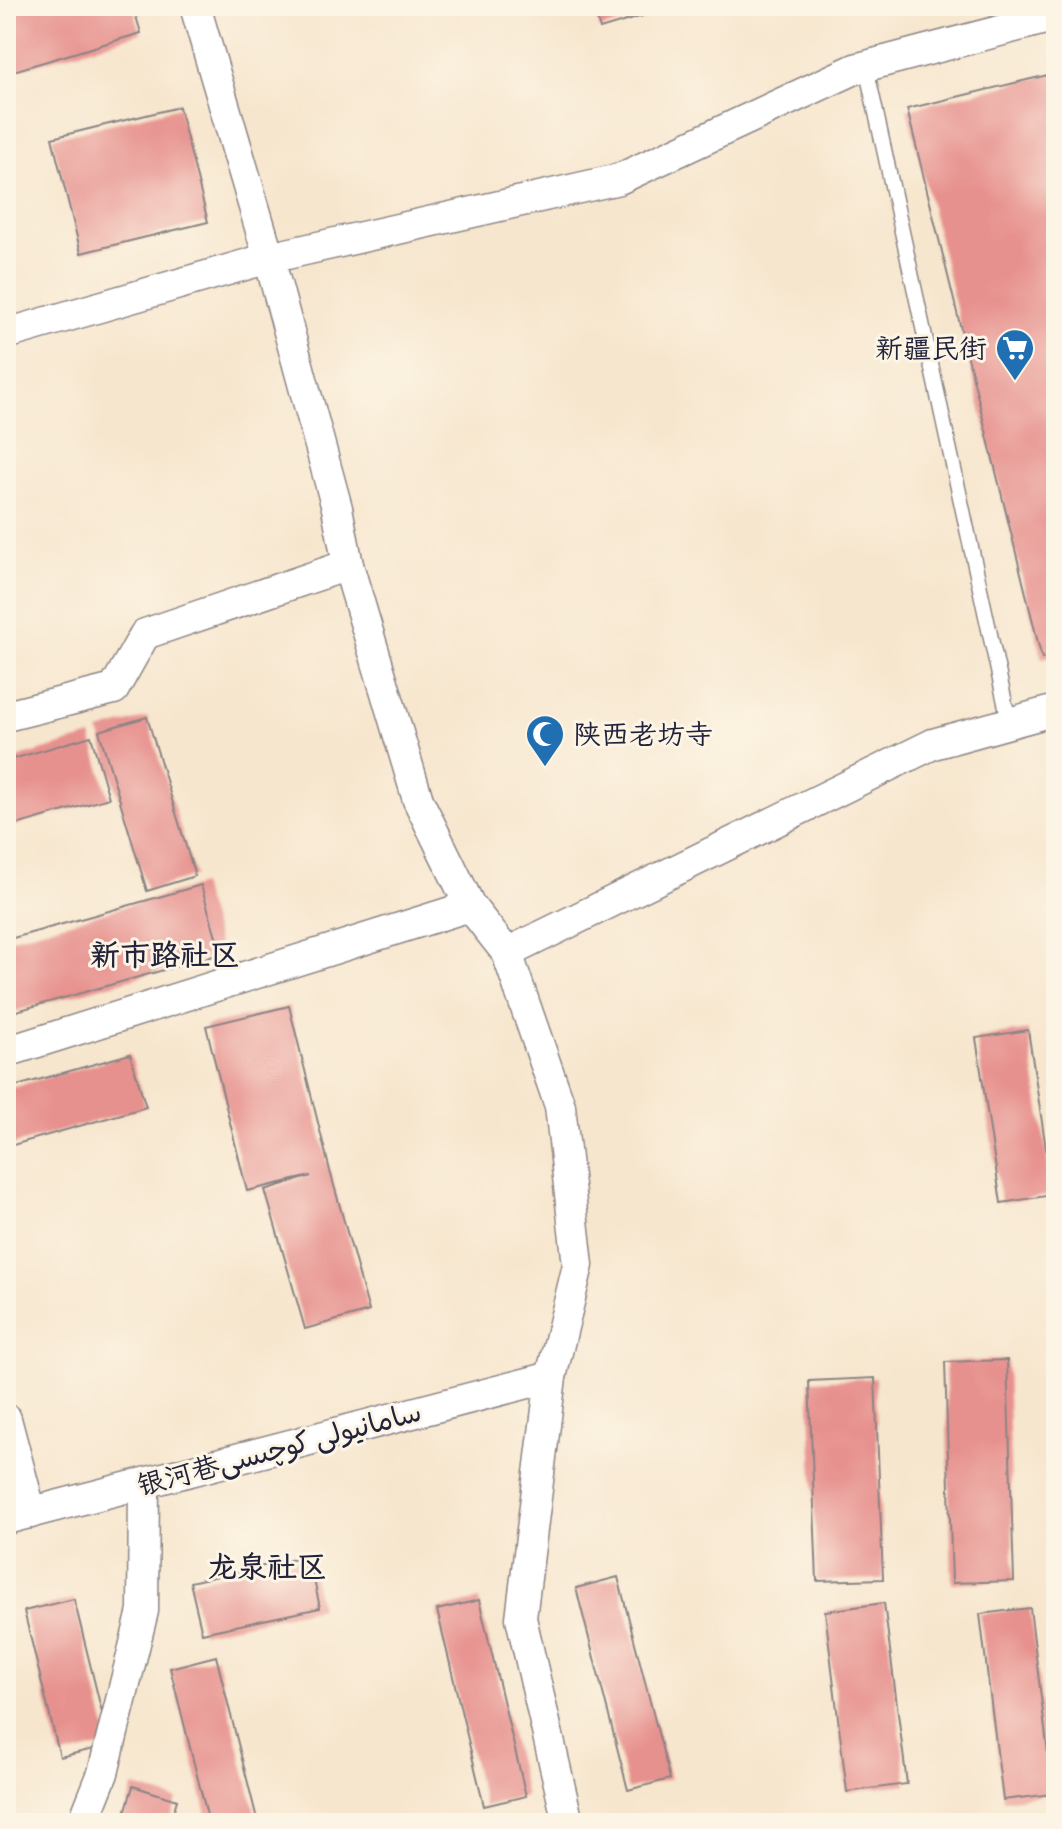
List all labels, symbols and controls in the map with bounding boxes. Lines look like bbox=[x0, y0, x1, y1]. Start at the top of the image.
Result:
supermarket icon: 新疆民街 bbox=[994, 327, 1036, 382]
place label: 新疆民街 bbox=[875, 331, 987, 365]
mosque icon: 陕西老坊寺 bbox=[524, 713, 566, 768]
place label: 陕西老坊寺 bbox=[573, 717, 713, 751]
district label: 新市路社区 bbox=[90, 936, 240, 973]
street label: 银河巷سامانيولى كوچىسى bbox=[133, 1394, 425, 1504]
district label: 龙泉社区 bbox=[207, 1548, 327, 1585]

